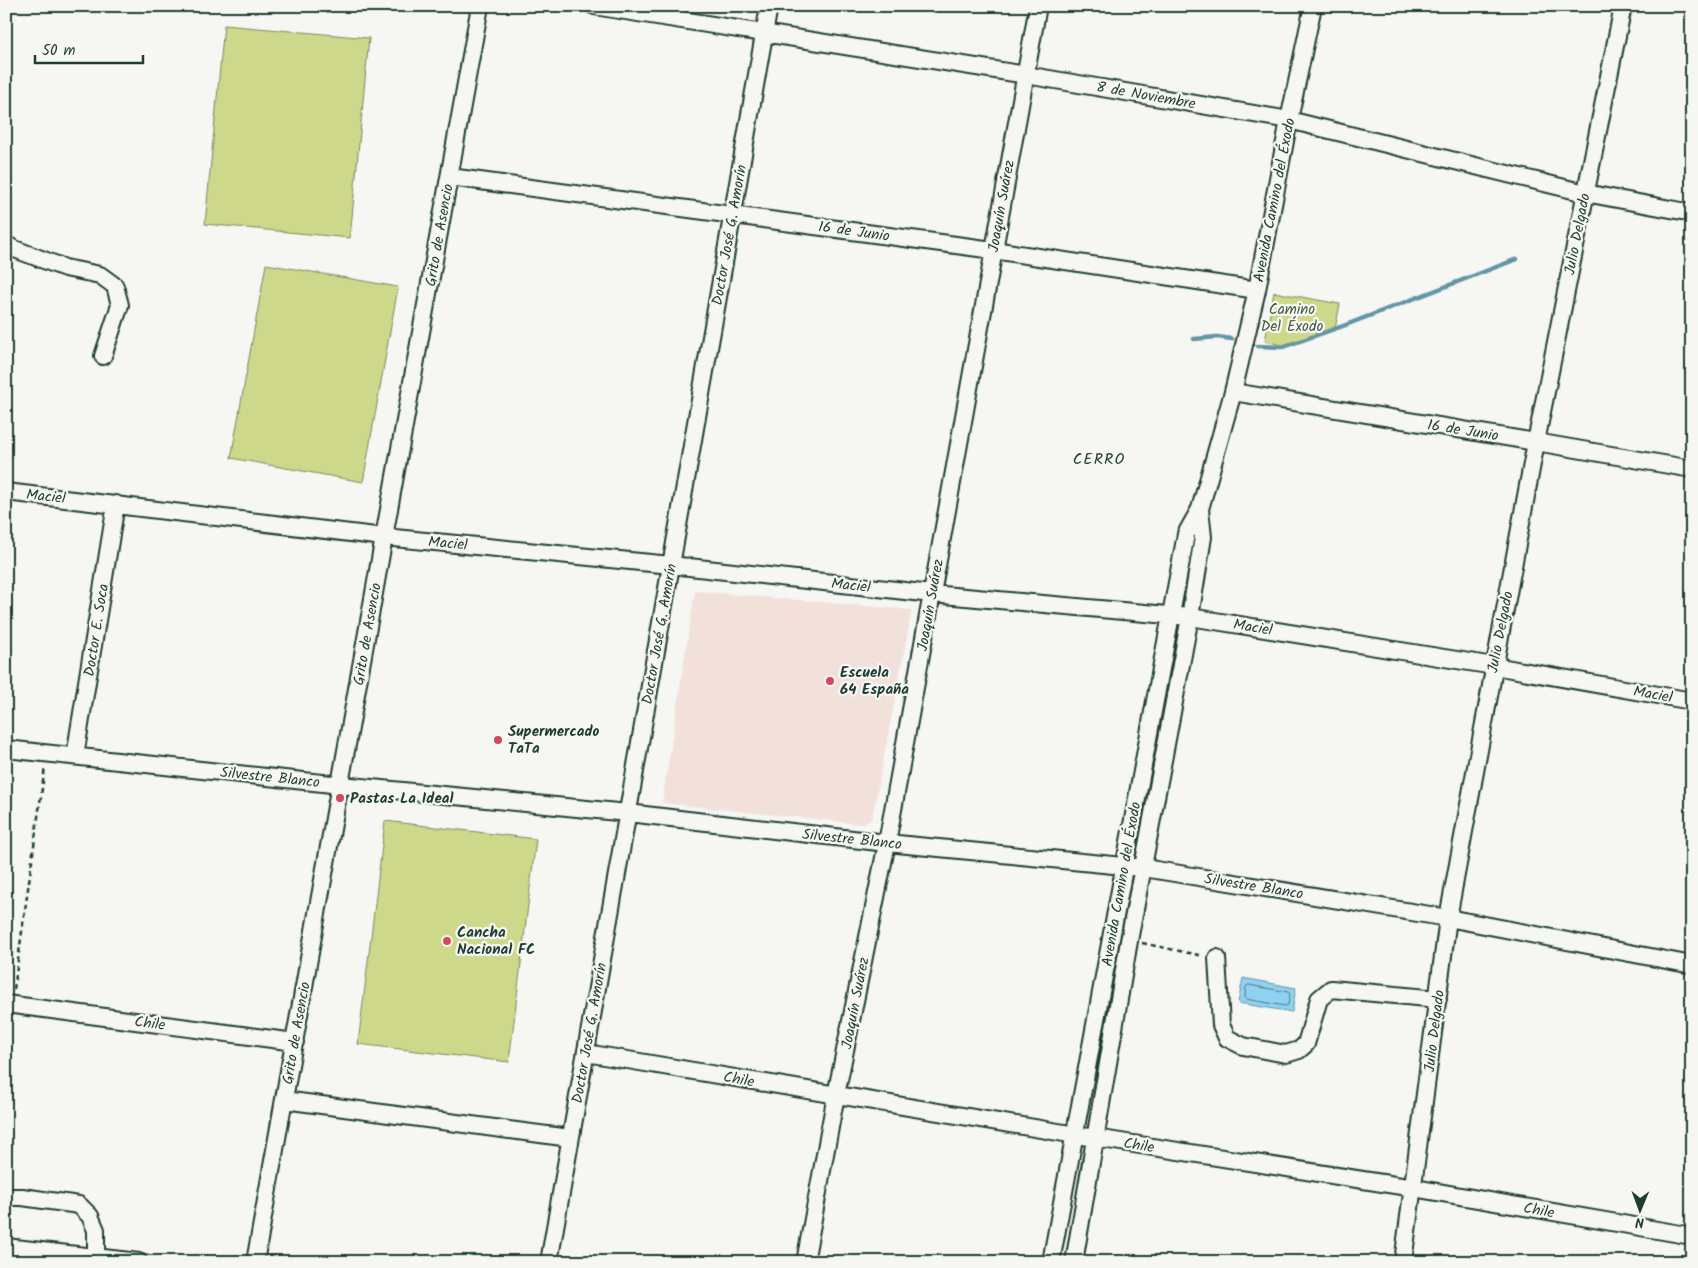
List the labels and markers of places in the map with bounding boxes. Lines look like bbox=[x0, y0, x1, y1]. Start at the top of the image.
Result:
place label: Escuela 64 España bbox=[840, 661, 909, 702]
marker: Escuela 64 España bbox=[824, 675, 836, 687]
place label: Supermercado TaTa bbox=[508, 720, 599, 761]
marker: Supermercado TaTa bbox=[492, 734, 504, 746]
place label: Pastas La Ideal bbox=[350, 787, 453, 811]
marker: Pastas La Ideal bbox=[334, 792, 346, 804]
place label: Cancha Nacional FC bbox=[457, 921, 535, 962]
marker: Cancha Nacional FC bbox=[441, 935, 453, 947]

